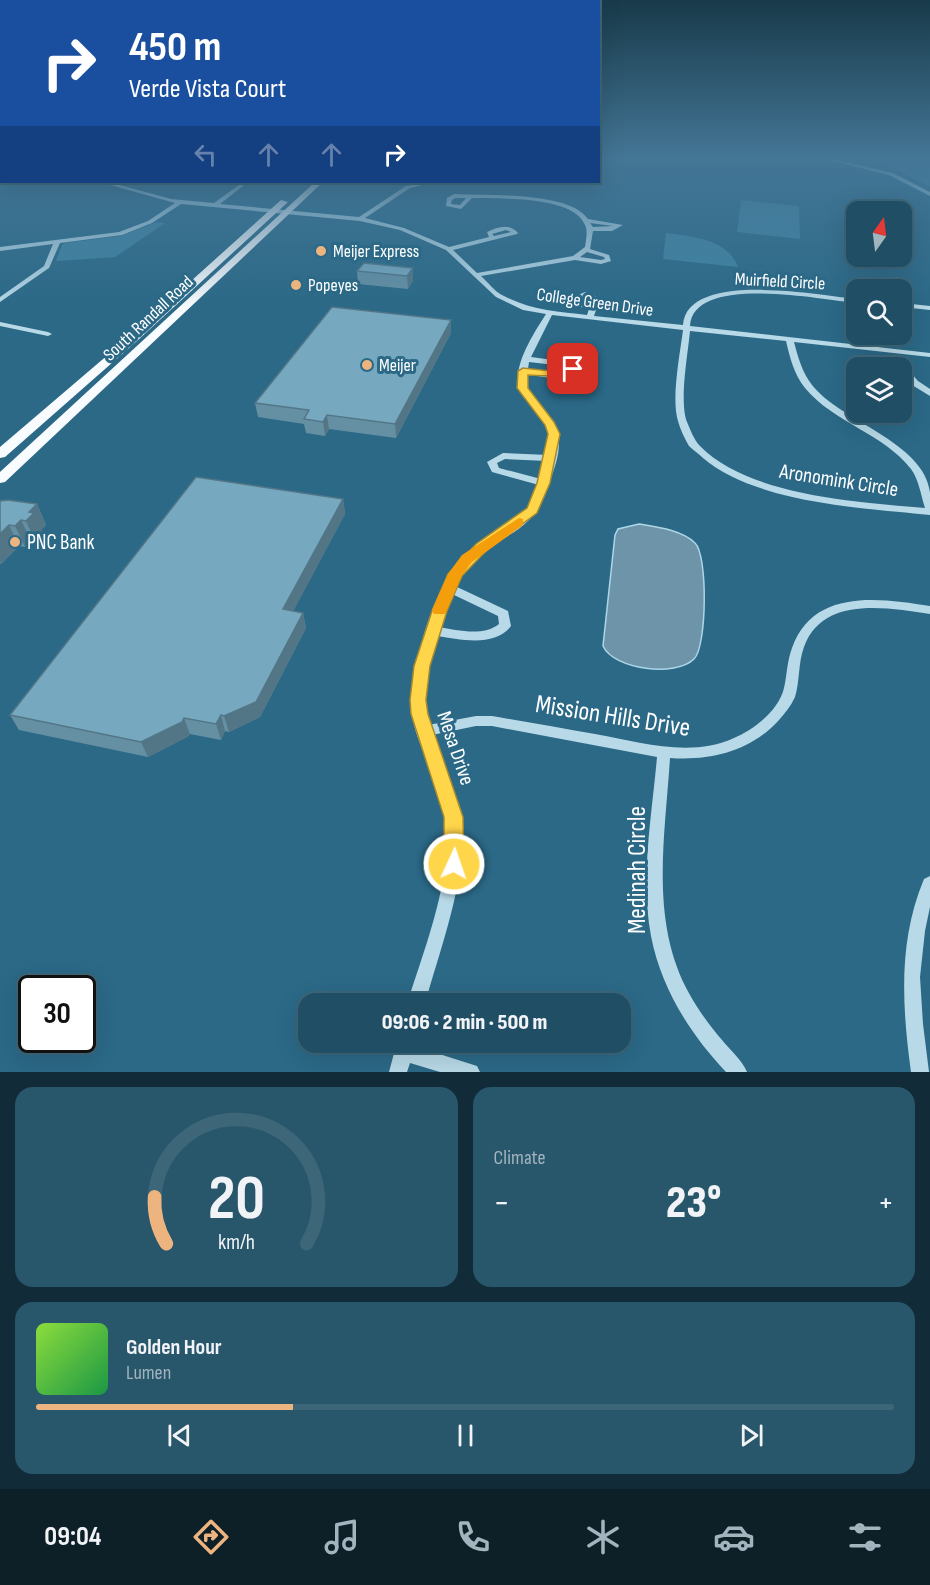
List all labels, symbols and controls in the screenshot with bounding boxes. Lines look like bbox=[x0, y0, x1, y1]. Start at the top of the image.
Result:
text: 450 m bbox=[129, 22, 221, 73]
icon: right bbox=[30, 24, 108, 102]
text: Verde Vista Court bbox=[129, 73, 286, 105]
icon: left bbox=[189, 138, 222, 171]
icon: ahead bbox=[252, 138, 285, 171]
icon: ahead bbox=[315, 138, 348, 171]
icon: right bbox=[378, 138, 411, 171]
north arrow bbox=[846, 201, 912, 267]
map controls bbox=[846, 201, 912, 423]
place label: Meijer Express bbox=[333, 241, 419, 262]
marker: Meijer Express bbox=[314, 244, 328, 258]
street label: Muirfield Circle bbox=[734, 269, 826, 294]
street label: South Randall Road bbox=[99, 271, 198, 365]
place label: Popeyes bbox=[308, 275, 358, 296]
marker: Popeyes bbox=[289, 278, 303, 292]
button: search bbox=[846, 279, 912, 345]
street label: College Green Drive bbox=[535, 284, 655, 321]
pin bbox=[547, 343, 598, 394]
icon: arrive bbox=[556, 352, 589, 385]
place label: Meijer bbox=[379, 355, 416, 376]
button: layers bbox=[846, 357, 912, 423]
marker: Meijer bbox=[360, 358, 374, 372]
street label: Aronomink Circle bbox=[777, 459, 900, 502]
place label: PNC Bank bbox=[27, 530, 95, 555]
marker: PNC Bank bbox=[8, 535, 22, 549]
street label: Mission Hills Drive bbox=[533, 689, 692, 744]
street label: Mesa Drive bbox=[431, 708, 480, 788]
street label: Medinah Circle bbox=[622, 806, 653, 934]
position arrow bbox=[422, 832, 486, 896]
speed limit sign: 30 bbox=[18, 975, 96, 1053]
text: 09:06 · 2 min · 500 m bbox=[382, 1009, 547, 1036]
text: Climate bbox=[494, 1146, 546, 1170]
text: 20 bbox=[208, 1162, 265, 1237]
text: 23° bbox=[666, 1176, 721, 1231]
text: − bbox=[494, 1183, 510, 1223]
text: + bbox=[878, 1183, 894, 1223]
text: km/h bbox=[218, 1230, 255, 1255]
text: Golden Hour bbox=[126, 1334, 222, 1361]
text: Lumen bbox=[126, 1361, 171, 1385]
icon: previous bbox=[163, 1419, 196, 1452]
icon: pause bbox=[449, 1419, 482, 1452]
icon: next bbox=[735, 1419, 768, 1452]
icon: directions bbox=[190, 1516, 232, 1558]
icon: music bbox=[321, 1516, 363, 1558]
icon: phone bbox=[452, 1516, 494, 1558]
icon: climate bbox=[582, 1516, 624, 1558]
icon: car bbox=[713, 1516, 755, 1558]
icon: filters bbox=[844, 1516, 886, 1558]
text: 09:04 bbox=[44, 1521, 101, 1553]

